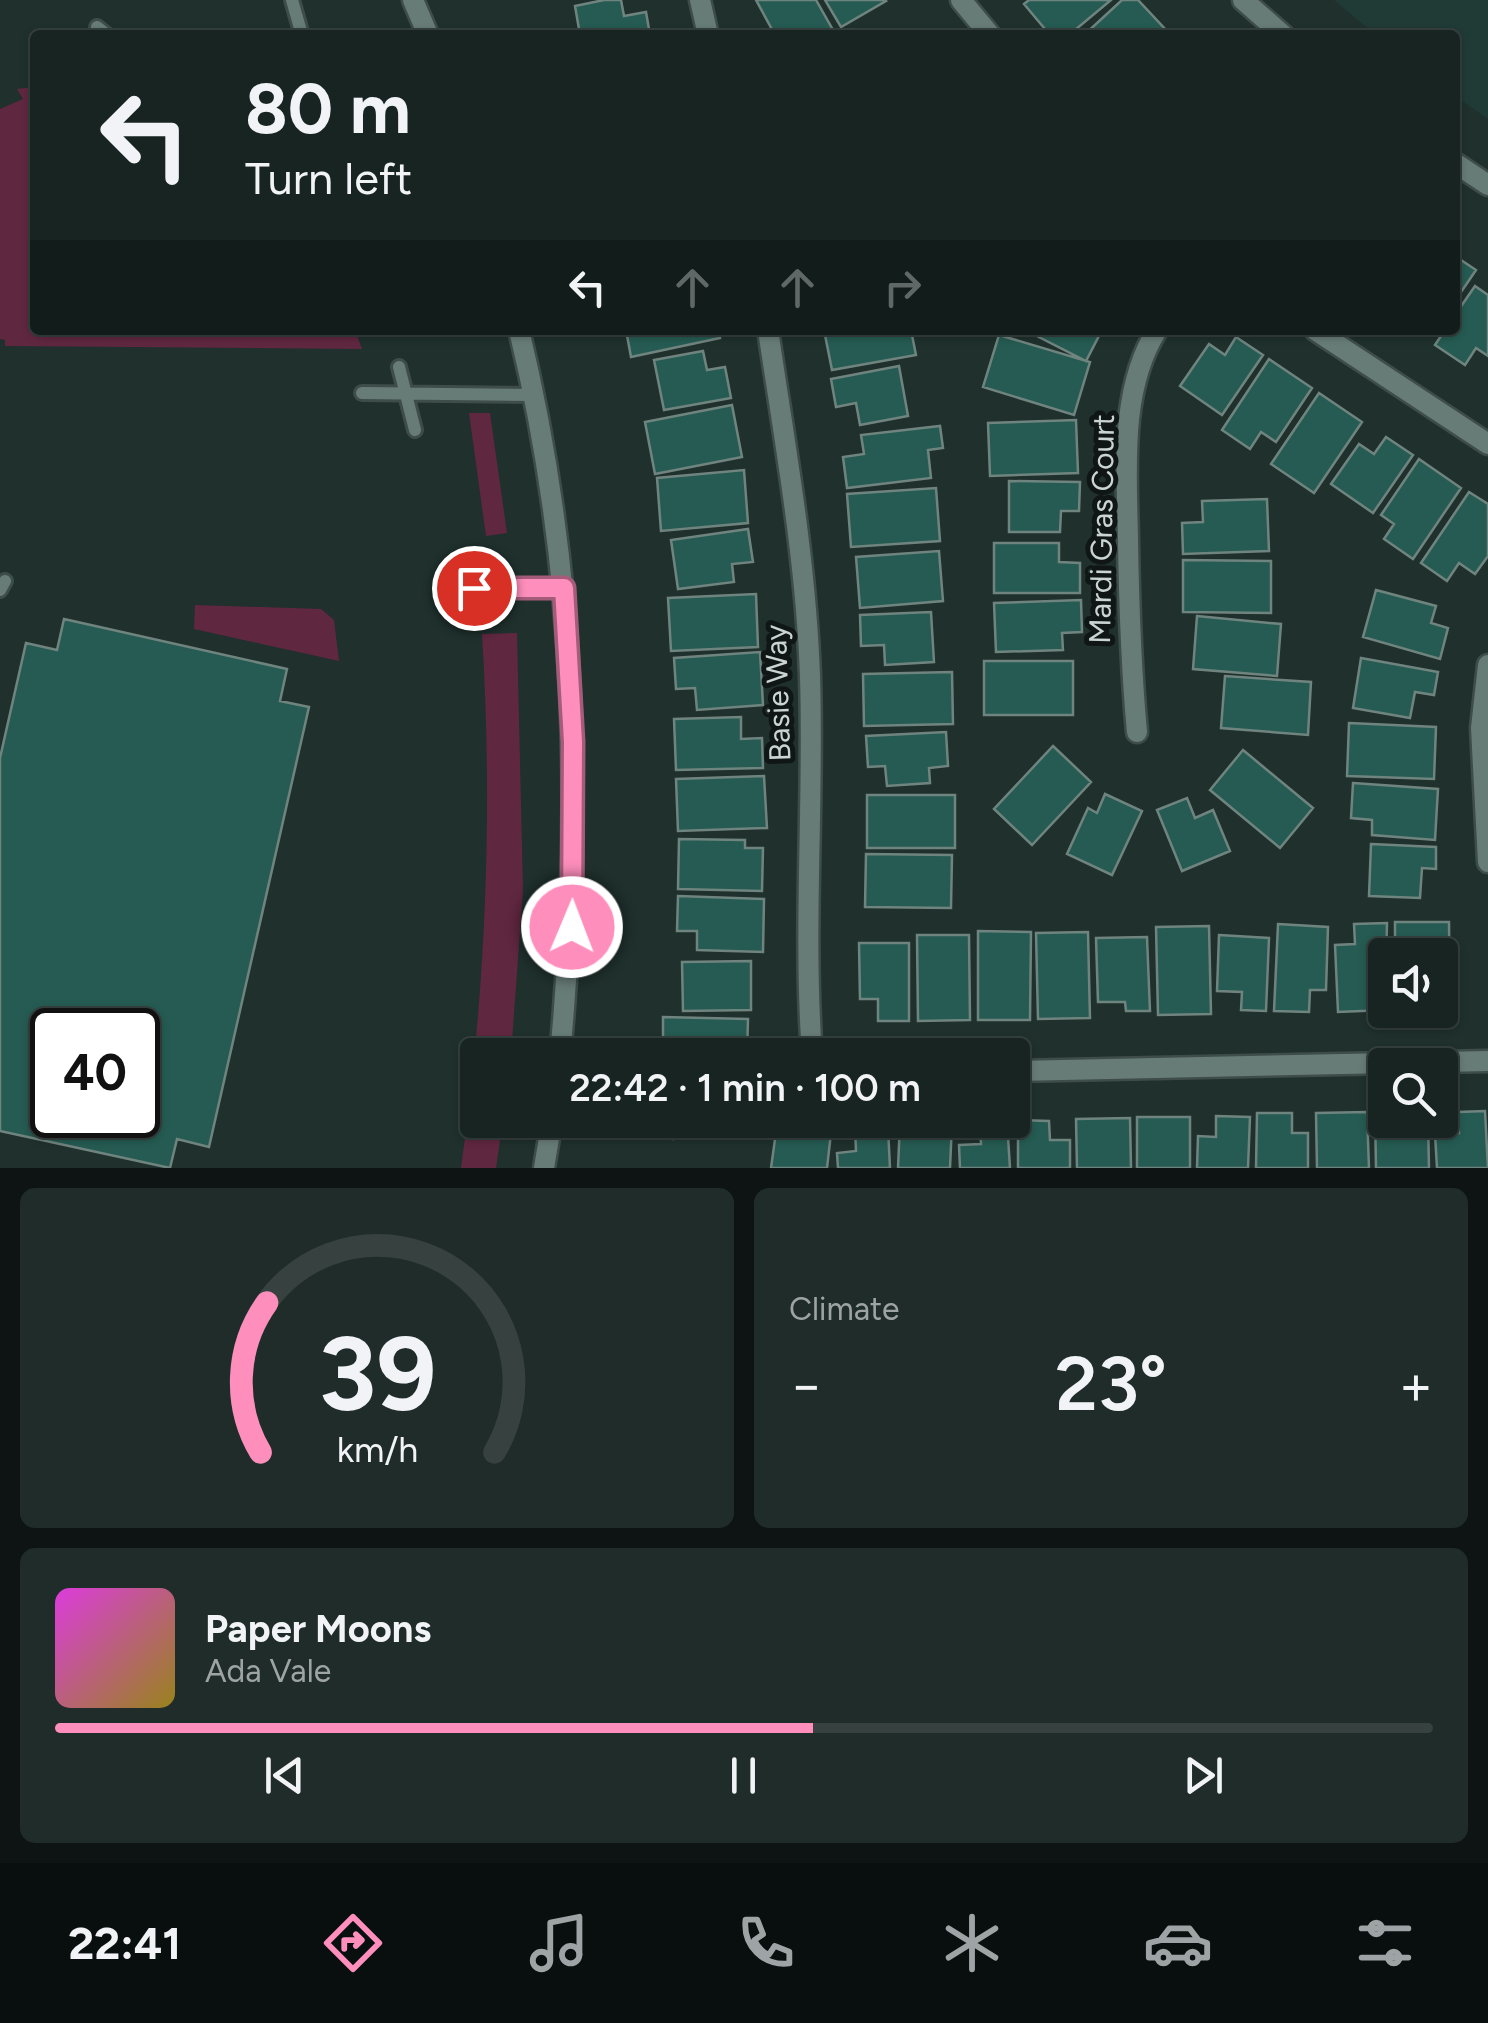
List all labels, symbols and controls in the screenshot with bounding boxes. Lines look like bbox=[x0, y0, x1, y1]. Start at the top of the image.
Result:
text: 80 m bbox=[245, 66, 411, 151]
icon: left bbox=[80, 70, 210, 200]
text: Turn left bbox=[245, 151, 412, 205]
icon: left bbox=[560, 260, 615, 315]
icon: ahead bbox=[665, 260, 720, 315]
icon: ahead bbox=[770, 260, 825, 315]
icon: right bbox=[875, 260, 930, 315]
street label: Mardi Gras Court bbox=[1081, 414, 1122, 644]
pin bbox=[432, 546, 517, 631]
icon: arrive bbox=[447, 561, 502, 616]
street label: Basie Way bbox=[757, 624, 798, 762]
position arrow bbox=[520, 875, 624, 979]
map controls bbox=[1368, 938, 1458, 1138]
button: sound bbox=[1368, 938, 1458, 1028]
speed limit sign: 40 bbox=[30, 1008, 160, 1138]
button: search bbox=[1368, 1048, 1458, 1138]
text: 22:42 · 1 min · 100 m bbox=[569, 1065, 921, 1111]
text: Climate bbox=[789, 1290, 900, 1328]
text: 39 bbox=[318, 1311, 436, 1436]
text: 23° bbox=[1055, 1339, 1167, 1429]
text: − bbox=[789, 1352, 823, 1418]
text: + bbox=[1399, 1352, 1433, 1418]
text: km/h bbox=[336, 1428, 418, 1471]
text: Paper Moons bbox=[205, 1606, 431, 1652]
text: Ada Vale bbox=[205, 1652, 331, 1690]
icon: previous bbox=[257, 1748, 312, 1803]
icon: pause bbox=[716, 1748, 771, 1803]
icon: next bbox=[1176, 1748, 1231, 1803]
icon: directions bbox=[318, 1908, 388, 1978]
icon: music bbox=[524, 1908, 594, 1978]
icon: phone bbox=[731, 1908, 801, 1978]
icon: climate bbox=[937, 1908, 1007, 1978]
icon: car bbox=[1143, 1908, 1213, 1978]
icon: filters bbox=[1350, 1908, 1420, 1978]
text: 22:41 bbox=[68, 1916, 181, 1970]

